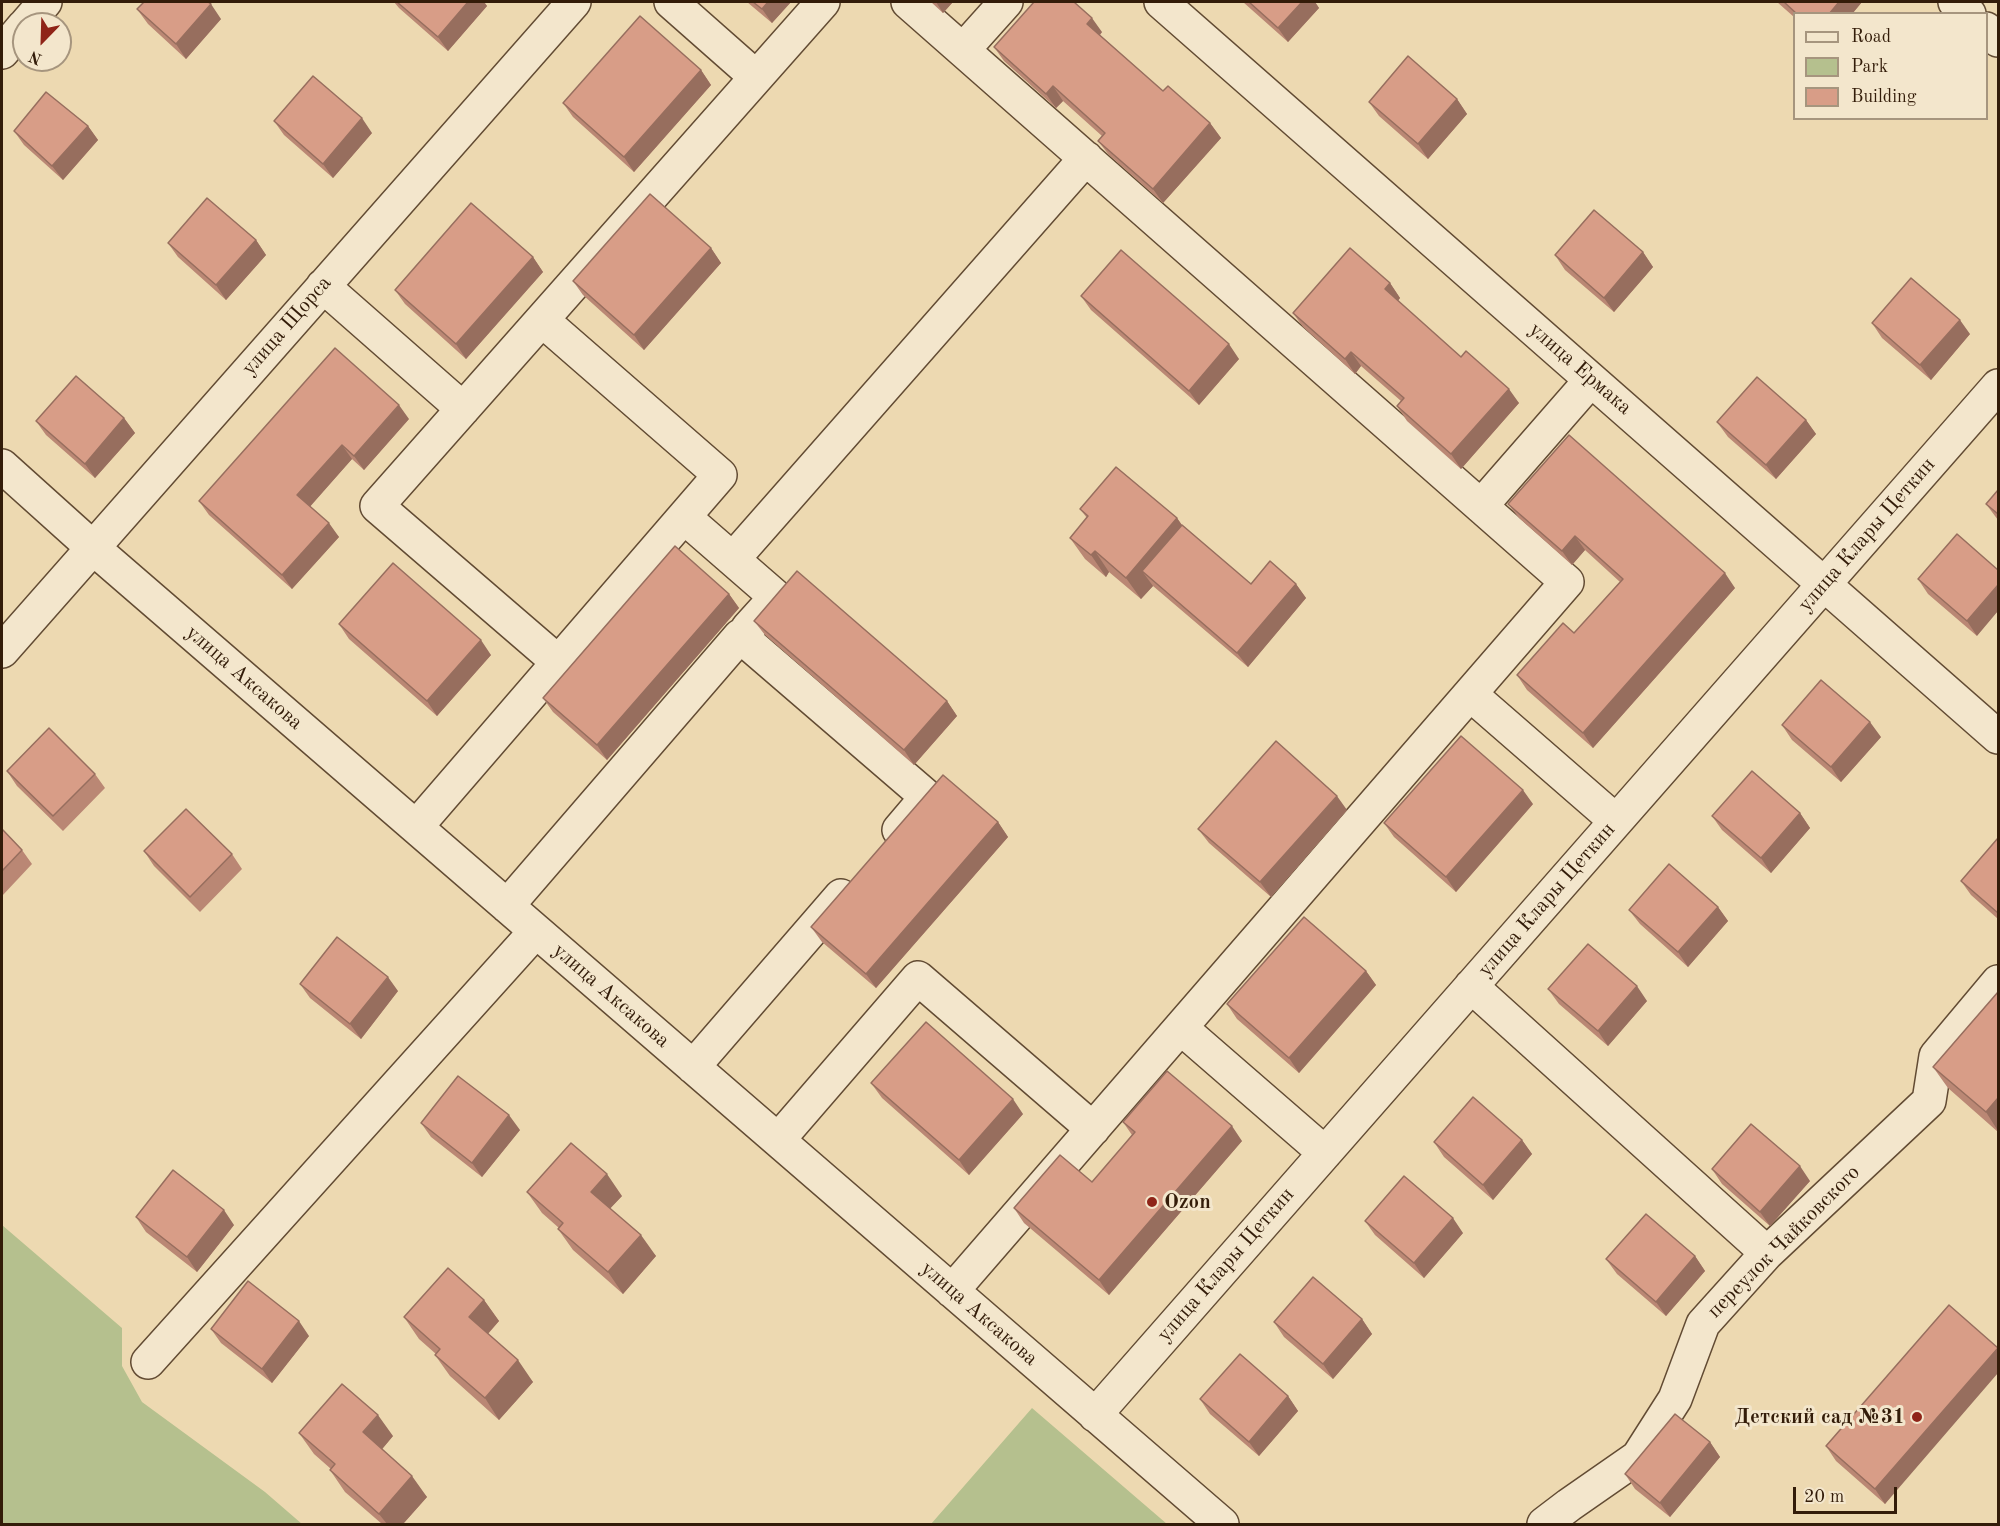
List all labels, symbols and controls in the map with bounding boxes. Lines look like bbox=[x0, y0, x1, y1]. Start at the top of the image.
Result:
north arrow bbox=[12, 12, 72, 72]
legend bbox=[1793, 12, 1988, 120]
text: Road bbox=[1851, 28, 1891, 46]
text: N bbox=[27, 47, 45, 66]
text: Park bbox=[1851, 58, 1888, 76]
text: Building bbox=[1851, 88, 1916, 106]
street label: улица Щорса bbox=[237, 271, 337, 381]
street label: улица Ермака bbox=[1523, 317, 1637, 421]
street label: улица Клары Цеткин bbox=[1793, 453, 1941, 617]
street label: улица Аксакова bbox=[180, 620, 308, 736]
street label: улица Клары Цеткин bbox=[1473, 818, 1621, 982]
street label: улица Аксакова bbox=[547, 938, 675, 1054]
street label: переулок Чайковского bbox=[1702, 1160, 1866, 1324]
street label: улица Клары Цеткин bbox=[1152, 1183, 1300, 1347]
place label: Ozon bbox=[1164, 1189, 1211, 1215]
marker: Ozon bbox=[1145, 1195, 1159, 1209]
street label: улица Аксакова bbox=[915, 1256, 1043, 1372]
place label: Детский сад №31 bbox=[1735, 1404, 1905, 1430]
marker: Детский сад №31 bbox=[1910, 1410, 1924, 1424]
scale bar bbox=[1796, 1475, 1900, 1513]
text: 20 m bbox=[1804, 1488, 1844, 1506]

